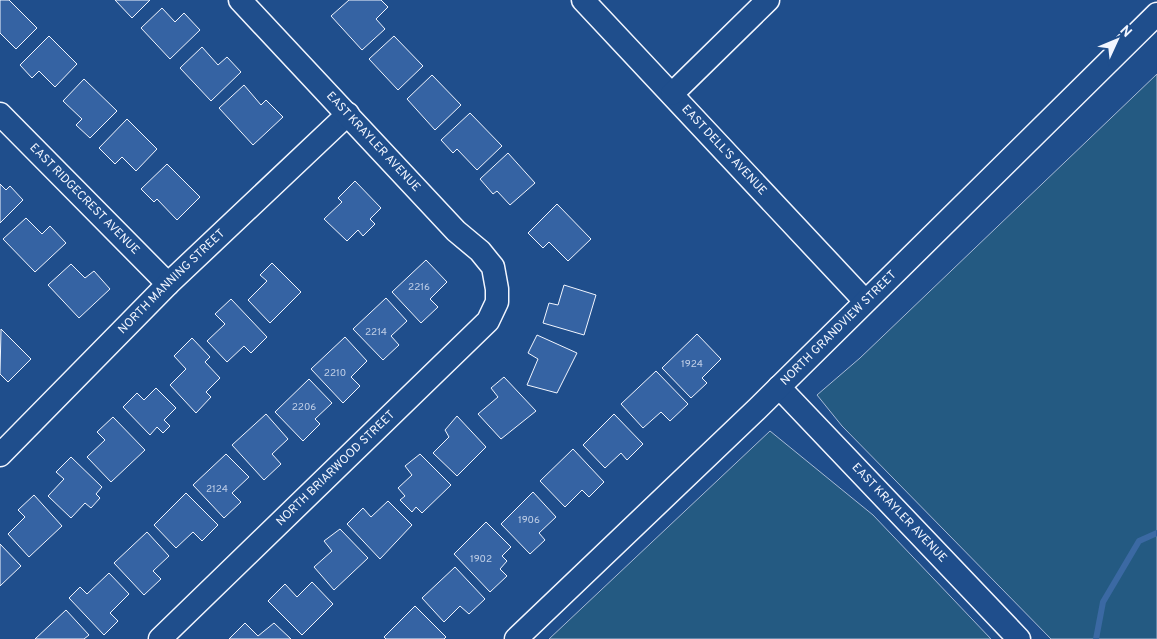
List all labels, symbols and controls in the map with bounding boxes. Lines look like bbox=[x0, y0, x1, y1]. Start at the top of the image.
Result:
north arrow bbox=[1092, 15, 1142, 65]
text: N bbox=[1116, 22, 1135, 42]
street label: EAST KRAYLER AVENUE bbox=[322, 88, 424, 196]
street label: EAST DELL'S AVENUE bbox=[678, 102, 770, 199]
street label: EAST RIDGECREST AVENUE bbox=[26, 140, 143, 258]
street label: NORTH MANNING STREET bbox=[115, 226, 229, 338]
street label: NORTH GRANDVIEW STREET bbox=[777, 267, 900, 389]
house number: 2216 bbox=[408, 281, 430, 294]
house number: 2214 bbox=[365, 326, 387, 339]
house number: 1924 bbox=[681, 358, 703, 371]
house number: 2210 bbox=[324, 367, 346, 380]
house number: 2206 bbox=[292, 401, 316, 414]
street label: NORTH BRIARWOOD STREET bbox=[273, 407, 399, 530]
street label: EAST KRAYLER AVENUE bbox=[848, 460, 950, 566]
house number: 2124 bbox=[206, 483, 228, 496]
house number: 1906 bbox=[518, 514, 540, 527]
house number: 1902 bbox=[470, 553, 492, 566]

